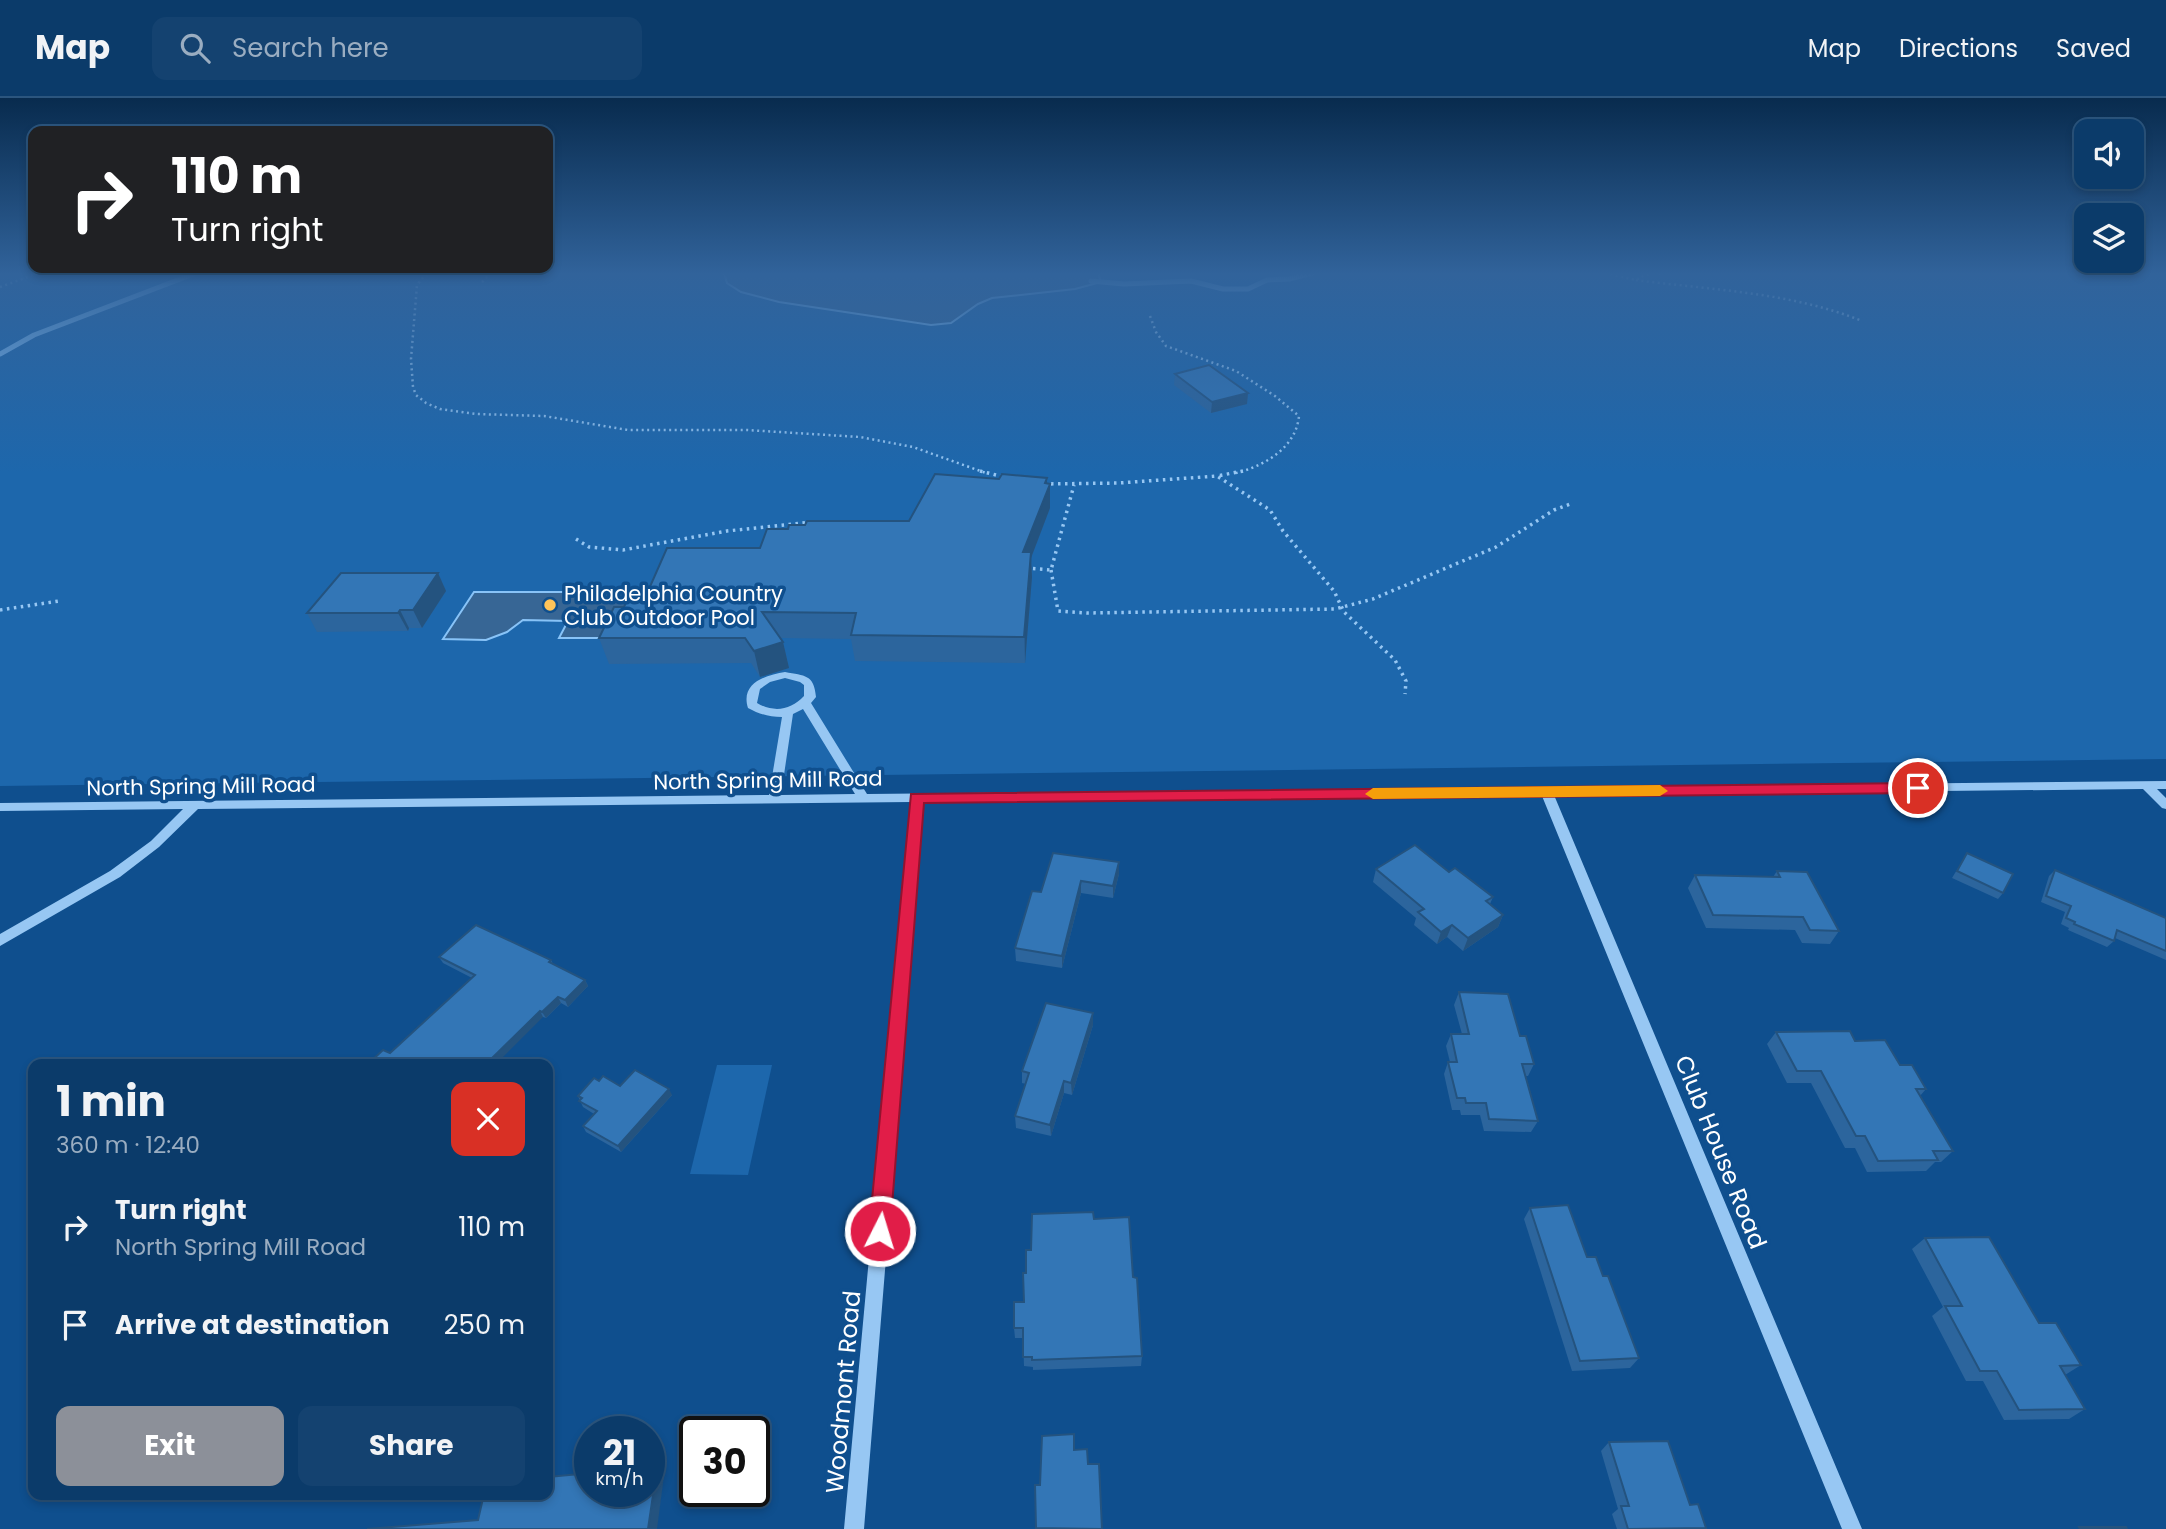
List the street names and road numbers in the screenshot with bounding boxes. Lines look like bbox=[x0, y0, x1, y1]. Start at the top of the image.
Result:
street label: North Spring Mill Road bbox=[653, 764, 883, 796]
street label: North Spring Mill Road bbox=[86, 770, 316, 802]
street label: Club House Road bbox=[1667, 1050, 1775, 1254]
street label: Woodmont Road bbox=[818, 1289, 868, 1495]

